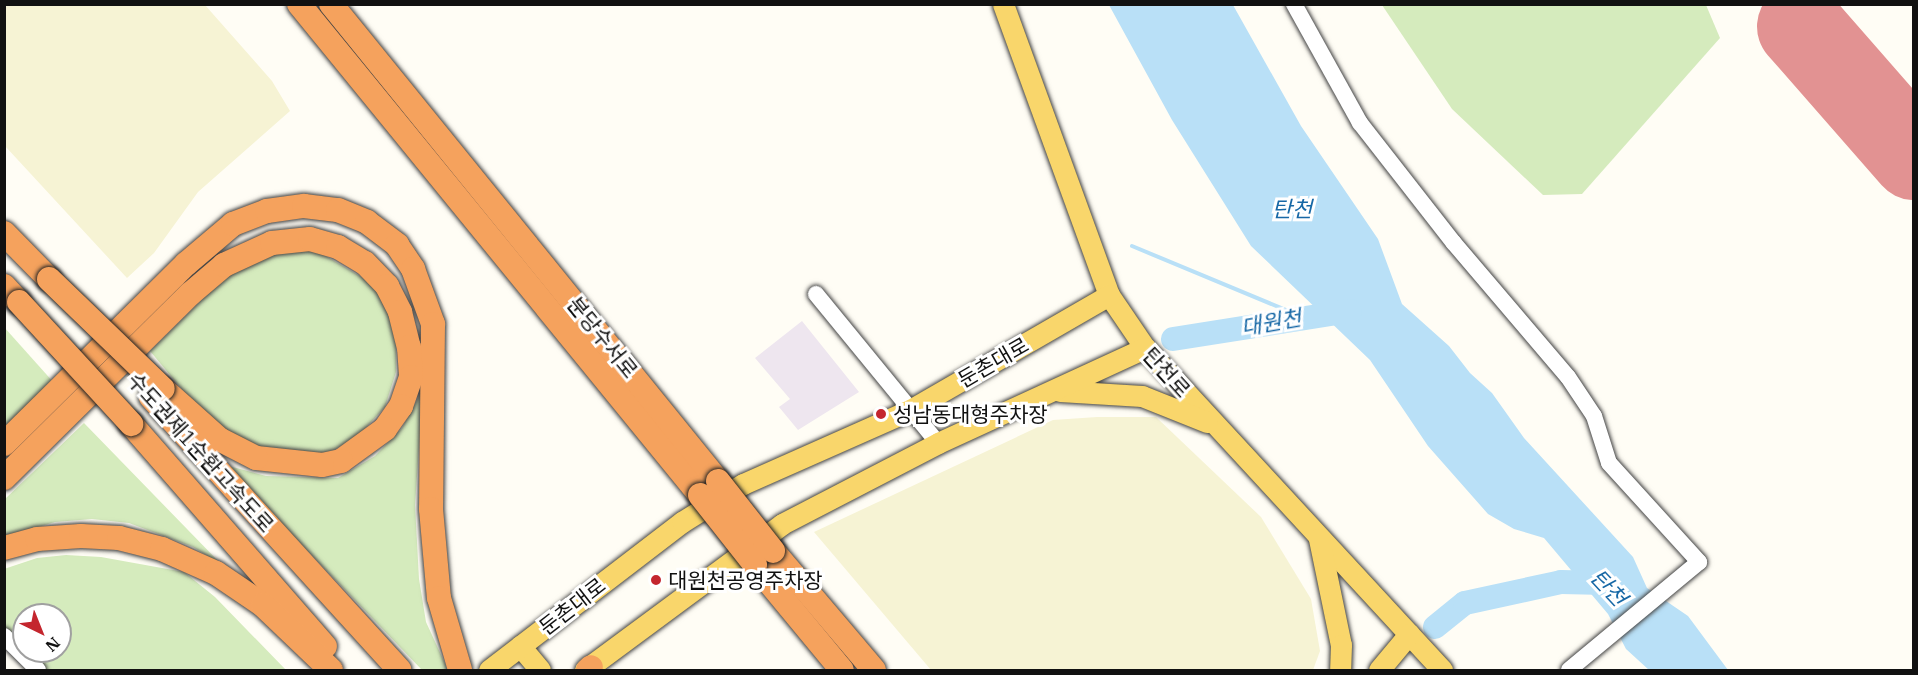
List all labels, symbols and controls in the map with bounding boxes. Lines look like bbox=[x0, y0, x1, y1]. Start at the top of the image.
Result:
water label: 탄천 bbox=[1272, 196, 1312, 222]
street label: 분당수서로 bbox=[563, 292, 643, 382]
water label: 대원천 bbox=[1239, 304, 1303, 340]
street label: 둔촌대로 bbox=[953, 332, 1033, 392]
street label: 탄천로 bbox=[1138, 342, 1196, 402]
street label: 수도권제1순환고속도로 bbox=[123, 367, 279, 537]
place label: 성남동대형주차장 bbox=[893, 401, 1048, 427]
marker: 성남동대형주차장 bbox=[874, 407, 888, 421]
water label: 탄천 bbox=[1586, 563, 1632, 611]
place label: 대원천공영주차장 bbox=[668, 567, 823, 593]
street label: 둔촌대로 bbox=[534, 572, 610, 640]
marker: 대원천공영주차장 bbox=[649, 573, 663, 587]
north arrow bbox=[12, 603, 72, 663]
text: N bbox=[41, 633, 64, 656]

